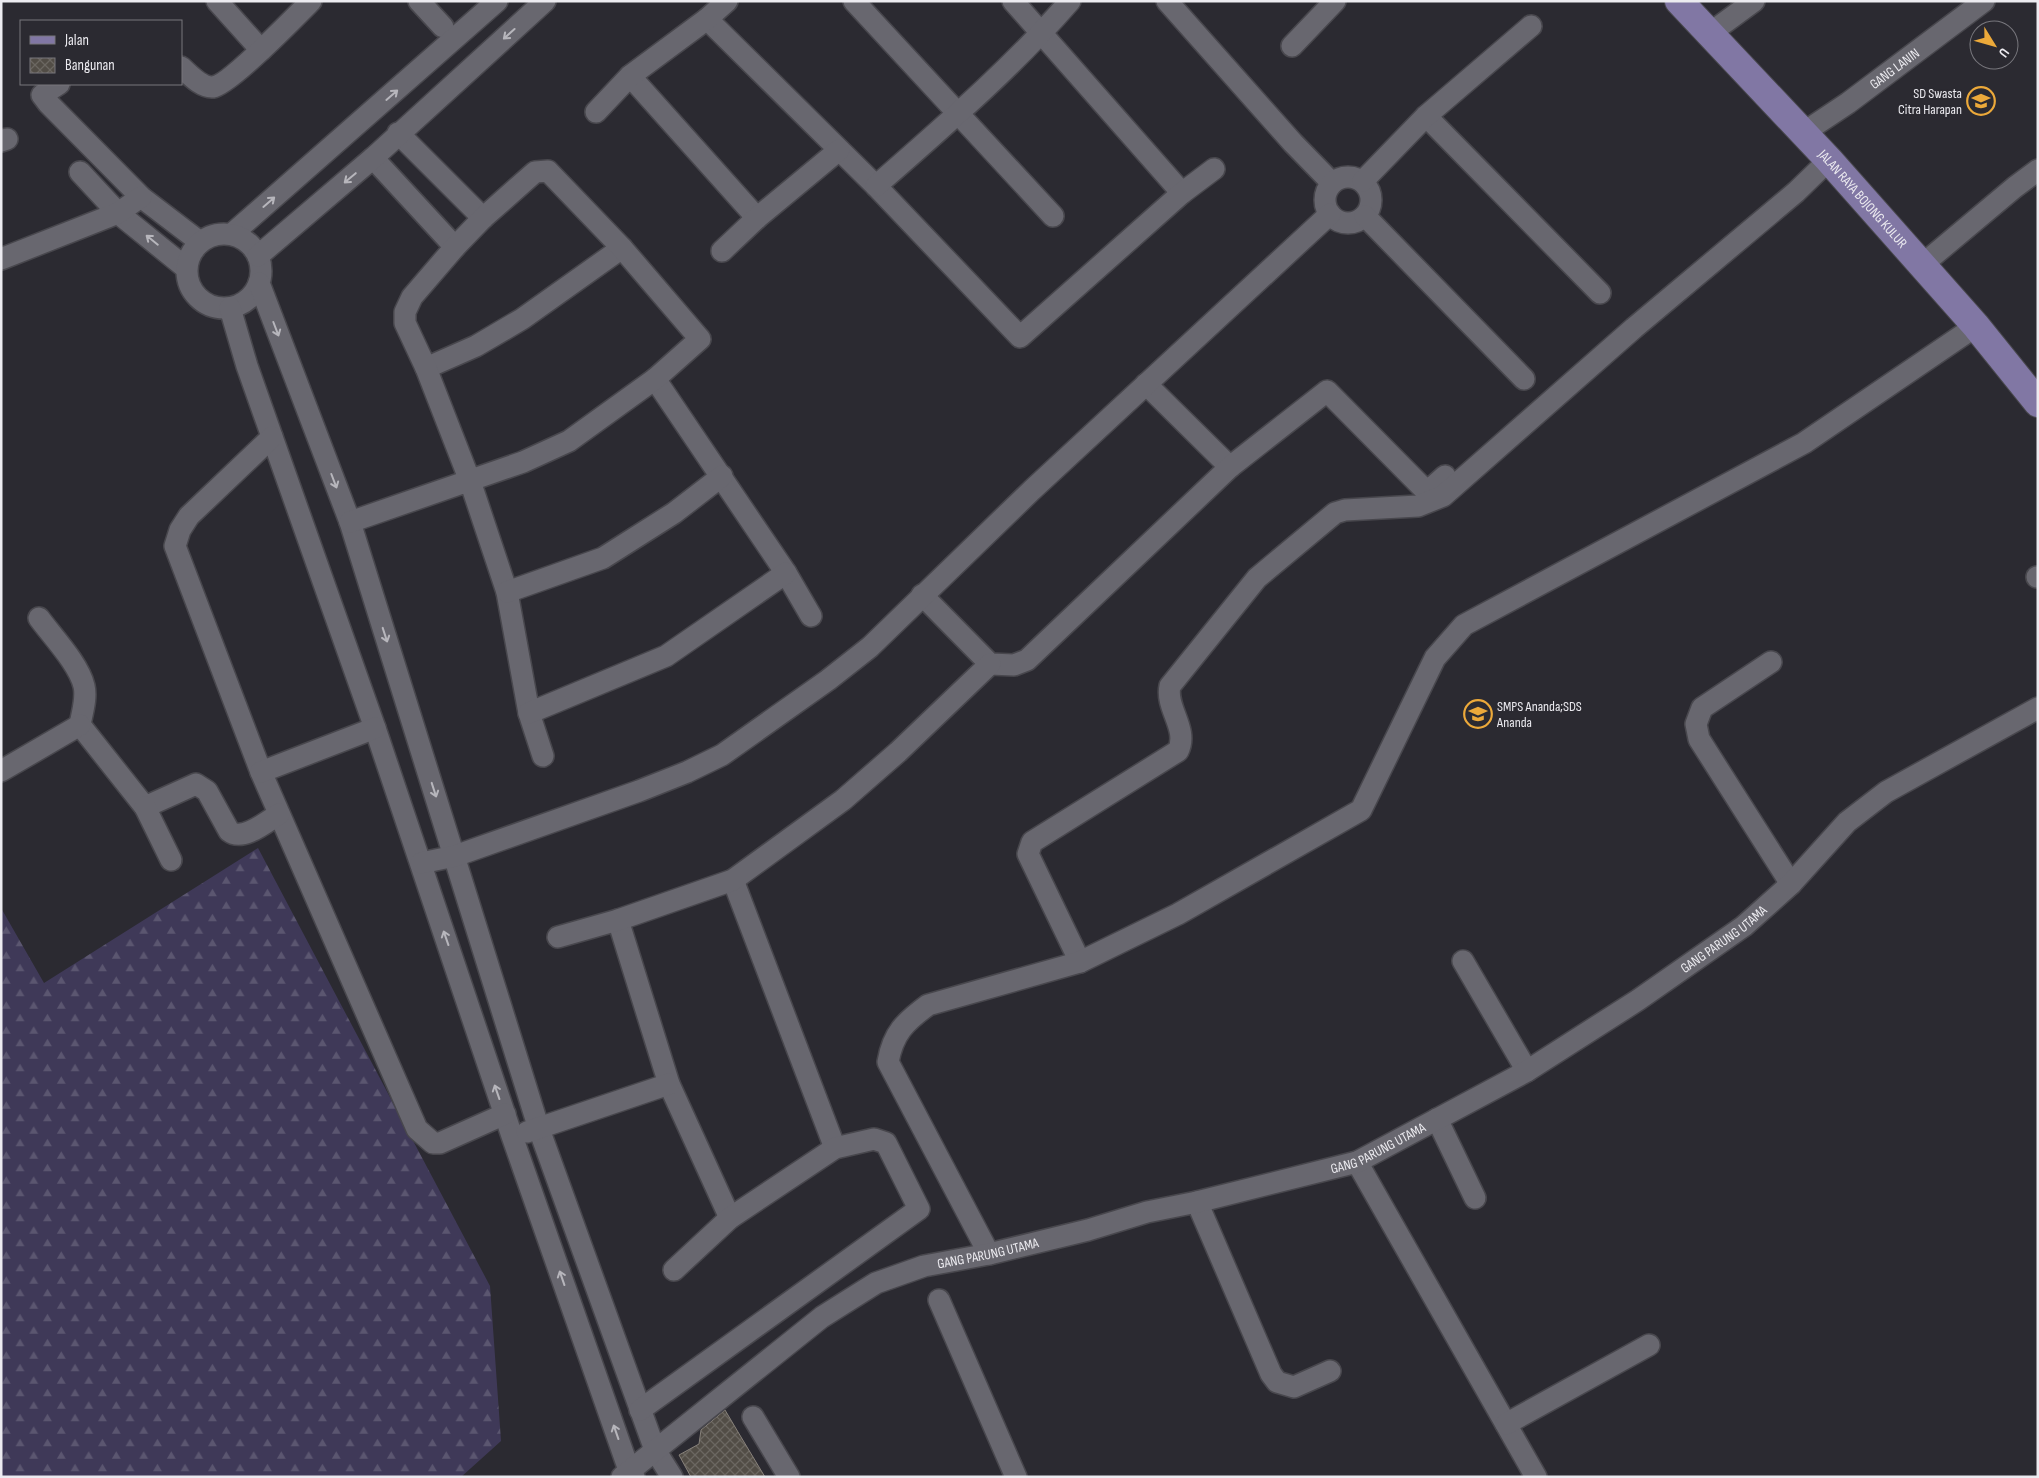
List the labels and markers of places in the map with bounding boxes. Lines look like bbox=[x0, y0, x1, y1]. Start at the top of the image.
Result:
place label: SD Swasta Citra Harapan bbox=[1898, 85, 1962, 118]
school or university icon: SD Swasta Citra Harapan bbox=[1966, 86, 1996, 116]
place label: SMPS Ananda;SDS Ananda bbox=[1496, 698, 1582, 731]
school or university icon: SMPS Ananda;SDS Ananda bbox=[1463, 699, 1493, 729]

